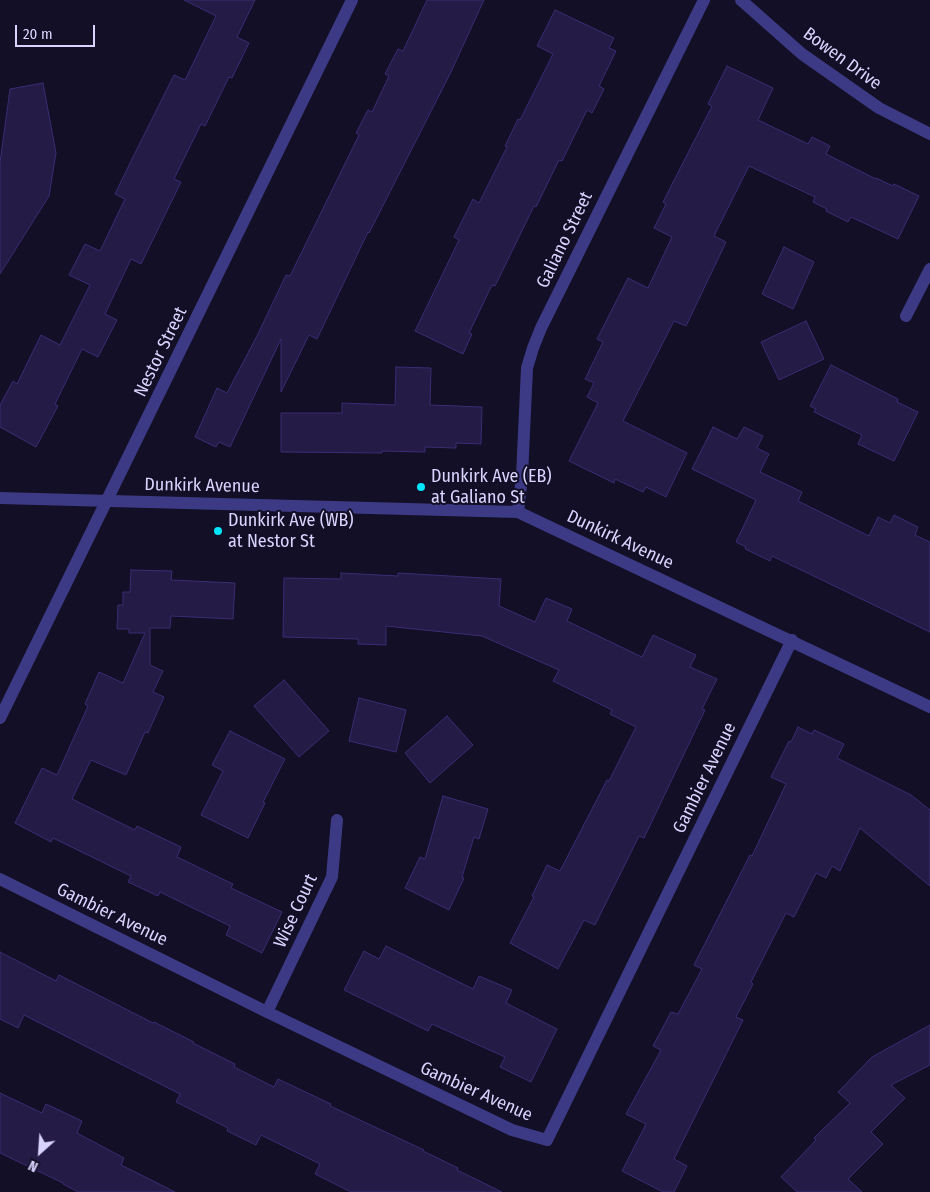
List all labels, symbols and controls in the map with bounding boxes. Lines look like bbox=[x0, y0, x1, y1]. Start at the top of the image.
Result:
scale bar bbox=[18, 15, 98, 47]
street label: Bowen Drive bbox=[799, 23, 885, 95]
text: 20 m bbox=[23, 25, 53, 43]
street label: Galiano Street bbox=[532, 188, 598, 292]
street label: Nestor Street bbox=[130, 304, 192, 400]
place label: Dunkirk Ave (EB) at Galiano St bbox=[431, 466, 552, 508]
street label: Dunkirk Avenue bbox=[144, 474, 260, 498]
marker: Dunkirk Ave (EB) at Galiano St bbox=[415, 481, 427, 493]
street label: Dunkirk Avenue bbox=[563, 506, 677, 574]
place label: Dunkirk Ave (WB) at Nestor St bbox=[228, 510, 354, 552]
marker: Dunkirk Ave (WB) at Nestor St bbox=[212, 525, 224, 537]
street label: Gambier Avenue bbox=[669, 719, 741, 837]
street label: Wise Court bbox=[270, 871, 322, 951]
street label: Gambier Avenue bbox=[53, 879, 171, 951]
street label: Gambier Avenue bbox=[417, 1058, 535, 1126]
north arrow bbox=[15, 1127, 65, 1177]
text: N bbox=[26, 1156, 41, 1175]

